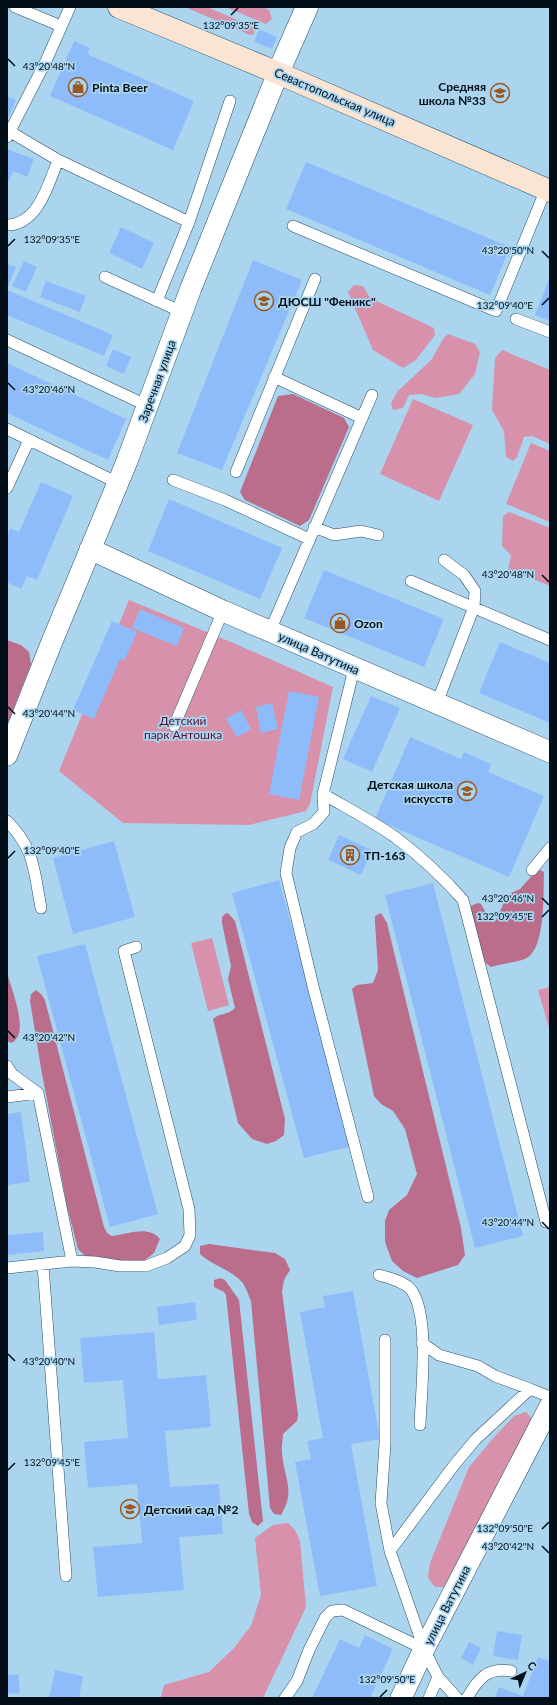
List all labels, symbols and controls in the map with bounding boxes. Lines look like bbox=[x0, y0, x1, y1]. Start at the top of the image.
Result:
text: 132°09'35"E bbox=[203, 19, 259, 31]
text: 43°20'48"N bbox=[23, 60, 75, 72]
street label: Севастопольская улица bbox=[272, 65, 398, 129]
shop icon: Pinta Beer bbox=[67, 76, 89, 98]
place label: Средняя школа №33 bbox=[419, 79, 486, 108]
place label: Pinta Beer bbox=[92, 80, 148, 95]
school or university icon: Средняя школа №33 bbox=[489, 82, 511, 104]
text: 132°09'35"E bbox=[24, 233, 80, 245]
text: 43°20'50"N bbox=[482, 244, 534, 256]
school or university icon: ДЮСШ "Феникс" bbox=[253, 290, 275, 312]
place label: ДЮСШ "Феникс" bbox=[278, 294, 376, 309]
text: 132°09'40"E bbox=[477, 299, 533, 311]
street label: Заречная улица bbox=[135, 338, 179, 424]
text: 43°20'46"N bbox=[23, 383, 75, 395]
text: 43°20'48"N bbox=[482, 568, 534, 580]
shop icon: Ozon bbox=[329, 612, 351, 634]
place label: Ozon bbox=[354, 616, 383, 631]
street label: улица Ватутина bbox=[276, 628, 362, 678]
text: 43°20'44"N bbox=[23, 707, 75, 719]
park label: Детский парк Антошка bbox=[144, 713, 222, 742]
place label: Детская школа искусств bbox=[368, 777, 453, 806]
school or university icon: Детская школа искусств bbox=[456, 780, 478, 802]
text: 132°09'40"E bbox=[24, 844, 80, 856]
building icon: ТП-163 bbox=[339, 844, 361, 866]
place label: ТП-163 bbox=[364, 848, 406, 863]
text: 43°20'46"N bbox=[482, 892, 534, 904]
text: 132°09'45"E bbox=[477, 910, 533, 922]
text: 43°20'42"N bbox=[23, 1031, 75, 1043]
text: 43°20'44"N bbox=[482, 1216, 534, 1228]
text: 43°20'40"N bbox=[23, 1355, 75, 1367]
text: 132°09'45"E bbox=[24, 1456, 80, 1468]
school or university icon: Детский сад №2 bbox=[119, 1498, 141, 1520]
place label: Детский сад №2 bbox=[144, 1502, 238, 1517]
text: 132°09'50"E bbox=[477, 1522, 533, 1534]
text: 43°20'42"N bbox=[482, 1540, 534, 1552]
street label: улица Ватутина bbox=[421, 1563, 474, 1647]
north arrow bbox=[505, 1653, 545, 1693]
text: С bbox=[525, 1658, 540, 1673]
text: 132°09'50"E bbox=[359, 1673, 415, 1685]

